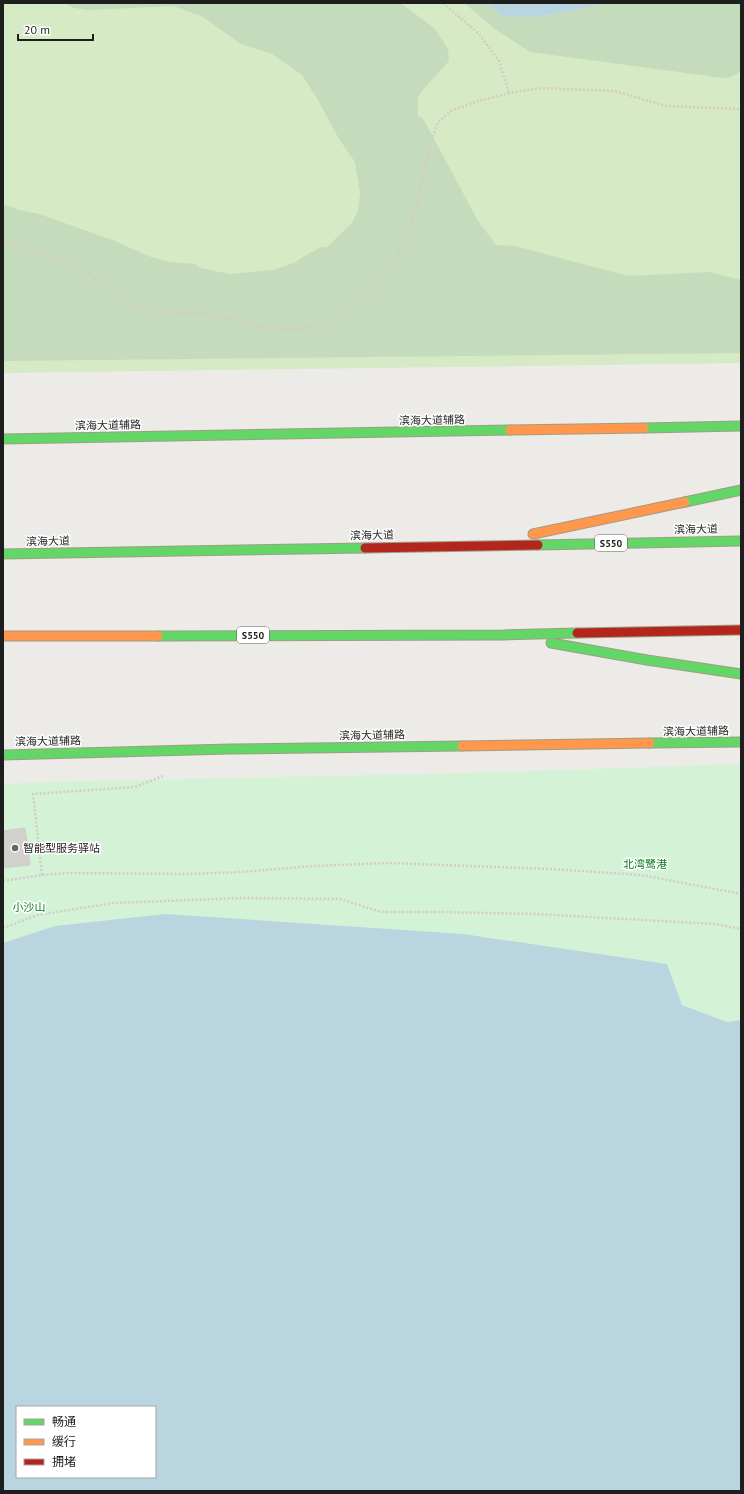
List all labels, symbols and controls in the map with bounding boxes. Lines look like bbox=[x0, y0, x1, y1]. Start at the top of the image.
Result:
scale bar bbox=[18, 16, 93, 42]
text: 20 m bbox=[24, 22, 50, 37]
street label: 滨海大道辅路 bbox=[399, 412, 465, 428]
street label: 滨海大道辅路 bbox=[75, 417, 141, 433]
street label: 滨海大道 bbox=[674, 522, 718, 536]
street label: 滨海大道 bbox=[350, 528, 394, 542]
street label: 滨海大道 bbox=[26, 534, 70, 548]
road number: S550 bbox=[595, 535, 627, 551]
road number: S550 bbox=[237, 627, 269, 643]
street label: 滨海大道辅路 bbox=[663, 723, 729, 739]
street label: 滨海大道辅路 bbox=[339, 727, 405, 743]
street label: 滨海大道辅路 bbox=[15, 733, 81, 749]
place label: 智能型服务驿站 bbox=[23, 841, 100, 855]
marker: 智能型服务驿站 bbox=[10, 843, 20, 853]
park label: 北湾鹭港 bbox=[623, 857, 667, 871]
park label: 小沙山 bbox=[13, 900, 46, 914]
legend bbox=[16, 1406, 156, 1478]
text: 畅通 bbox=[52, 1414, 76, 1429]
text: 缓行 bbox=[52, 1434, 76, 1449]
text: 拥堵 bbox=[52, 1454, 76, 1469]

